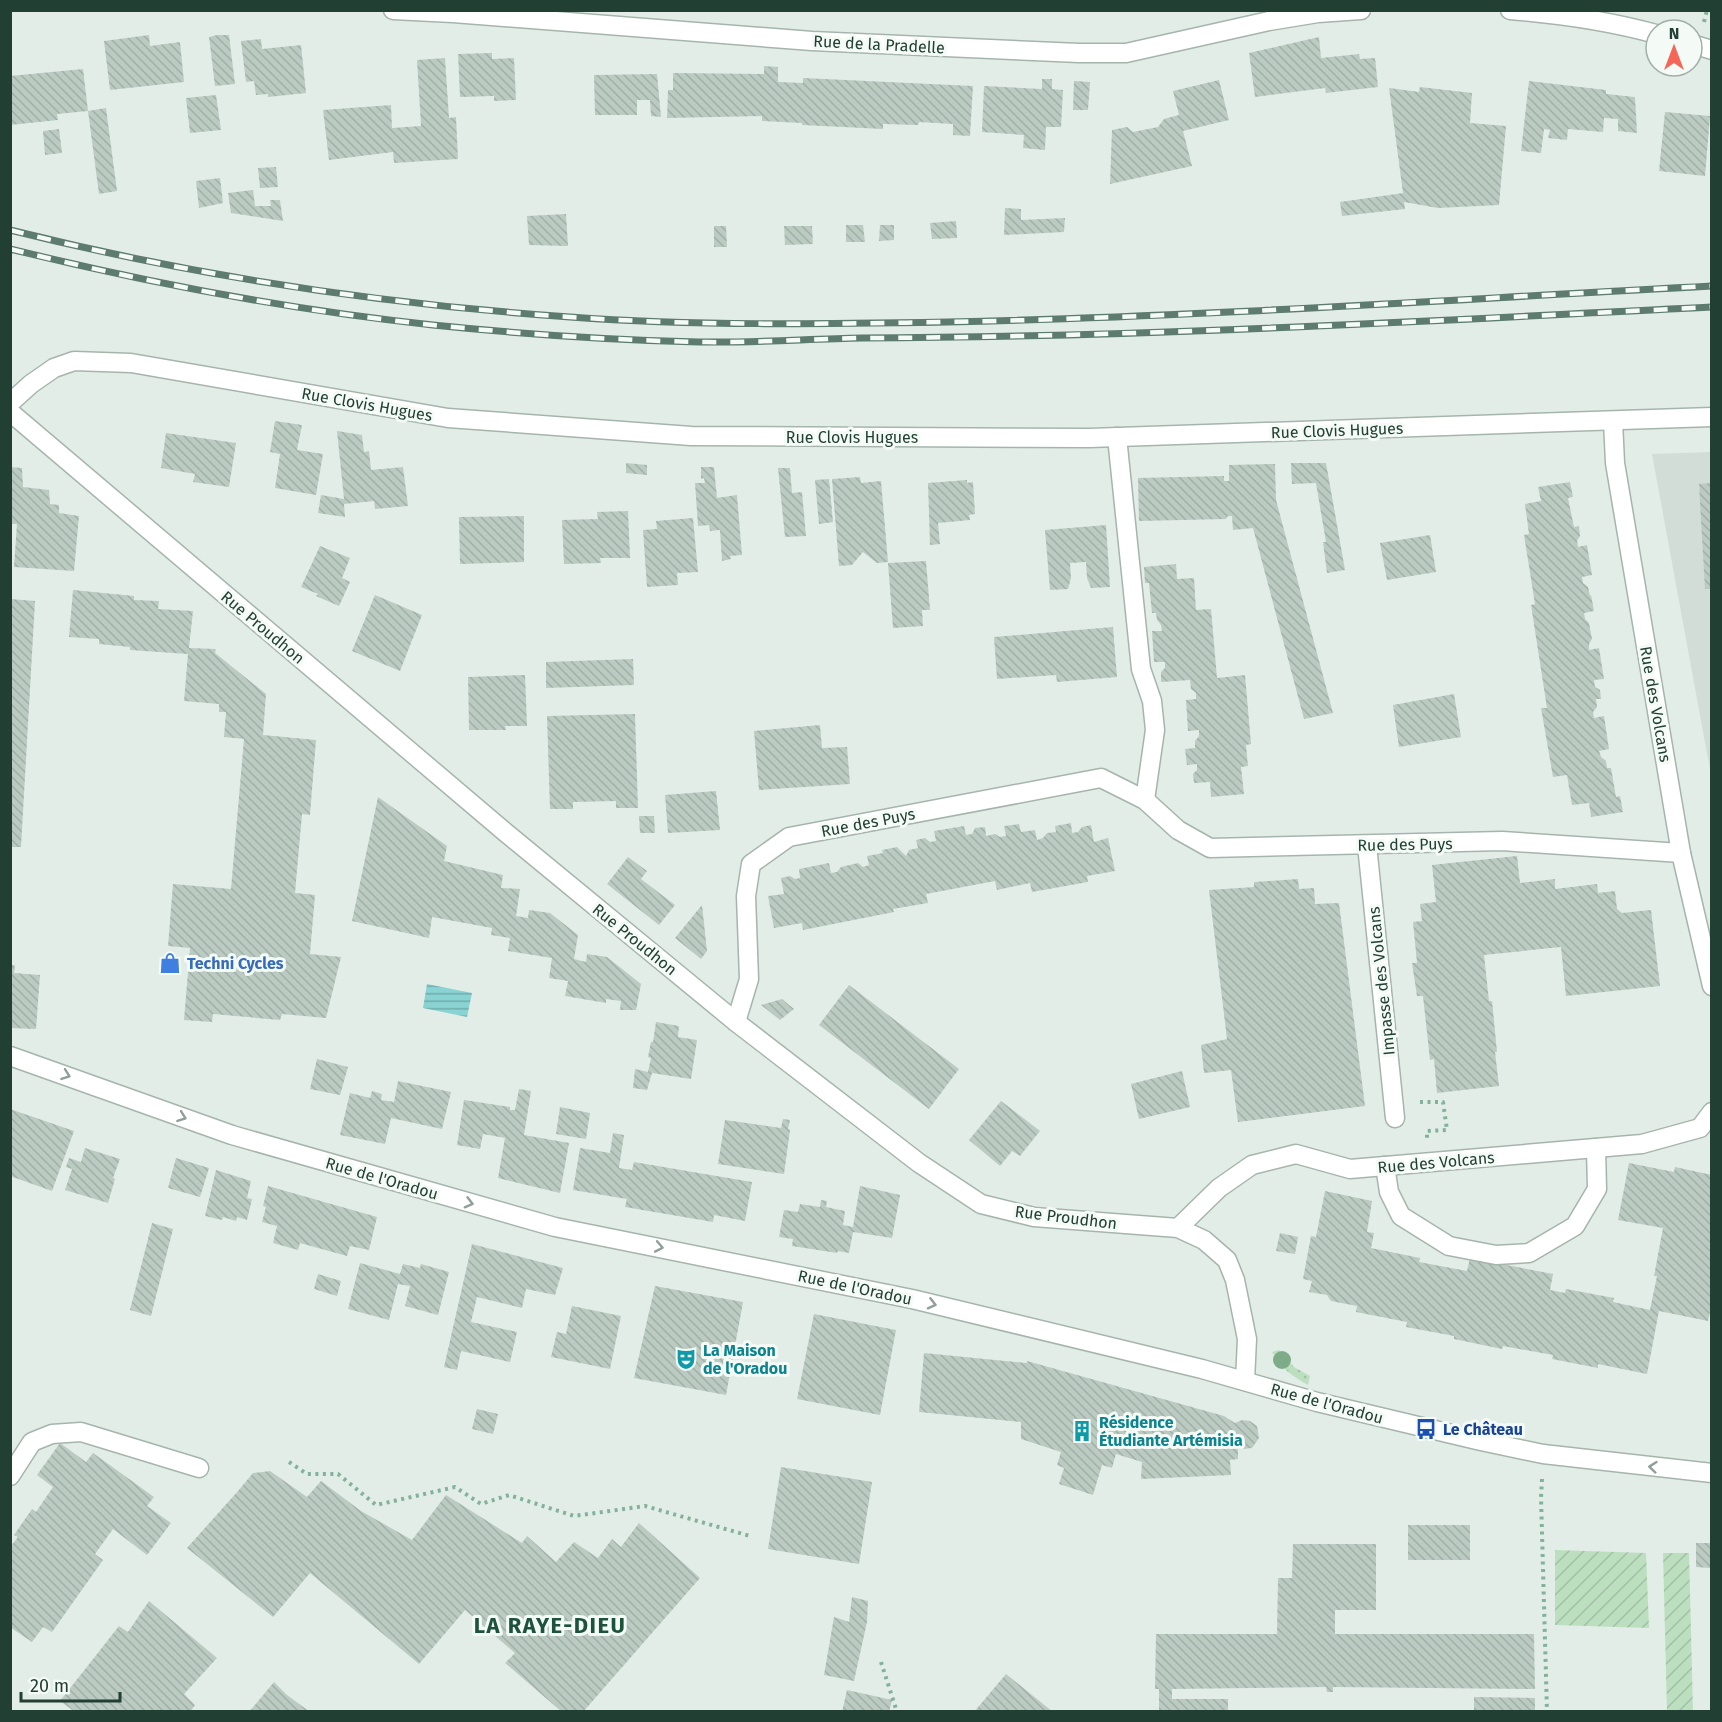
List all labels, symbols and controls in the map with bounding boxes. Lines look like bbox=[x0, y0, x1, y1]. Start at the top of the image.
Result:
north arrow bbox=[1644, 18, 1704, 78]
text: N bbox=[1669, 24, 1679, 43]
street label: Rue de la Pradelle bbox=[813, 32, 945, 57]
street label: Rue Clovis Hugues bbox=[300, 384, 434, 425]
street label: Rue Clovis Hugues bbox=[1270, 419, 1404, 442]
street label: Rue Clovis Hugues bbox=[786, 428, 918, 447]
street label: Rue Proudhon bbox=[217, 587, 308, 668]
street label: Rue des Volcans bbox=[1636, 645, 1675, 764]
street label: Rue des Puys bbox=[819, 804, 917, 841]
street label: Rue des Puys bbox=[1357, 834, 1453, 855]
street label: Rue Proudhon bbox=[589, 900, 681, 979]
street label: Impasse des Volcans bbox=[1364, 906, 1399, 1056]
shop icon: Techni Cycles bbox=[158, 951, 182, 975]
place label: Techni Cycles bbox=[187, 954, 284, 973]
one-way arrow bbox=[60, 1067, 71, 1080]
one-way arrow bbox=[176, 1109, 187, 1122]
street label: Rue des Volcans bbox=[1377, 1148, 1495, 1177]
street label: Rue de l'Oradou bbox=[323, 1153, 440, 1204]
one-way arrow bbox=[463, 1196, 474, 1208]
street label: Rue Proudhon bbox=[1014, 1202, 1118, 1233]
one-way arrow bbox=[653, 1240, 663, 1253]
street label: Rue de l'Oradou bbox=[796, 1266, 914, 1309]
one-way arrow bbox=[927, 1296, 937, 1309]
place label: La Maison de l'Oradou bbox=[703, 1341, 787, 1378]
theatre icon: La Maison de l'Oradou bbox=[674, 1347, 698, 1371]
street label: Rue de l'Oradou bbox=[1268, 1379, 1385, 1428]
place label: Résidence Étudiante Artémisia bbox=[1099, 1413, 1243, 1450]
bus stop icon: Le Château bbox=[1414, 1417, 1438, 1441]
building icon: Résidence Étudiante Artémisia bbox=[1070, 1419, 1094, 1443]
place label: Le Château bbox=[1443, 1420, 1523, 1439]
one-way arrow bbox=[1649, 1461, 1658, 1474]
district label: LA RAYE-DIEU bbox=[474, 1612, 626, 1639]
scale bar bbox=[21, 1665, 120, 1703]
text: 20 m bbox=[30, 1675, 69, 1697]

